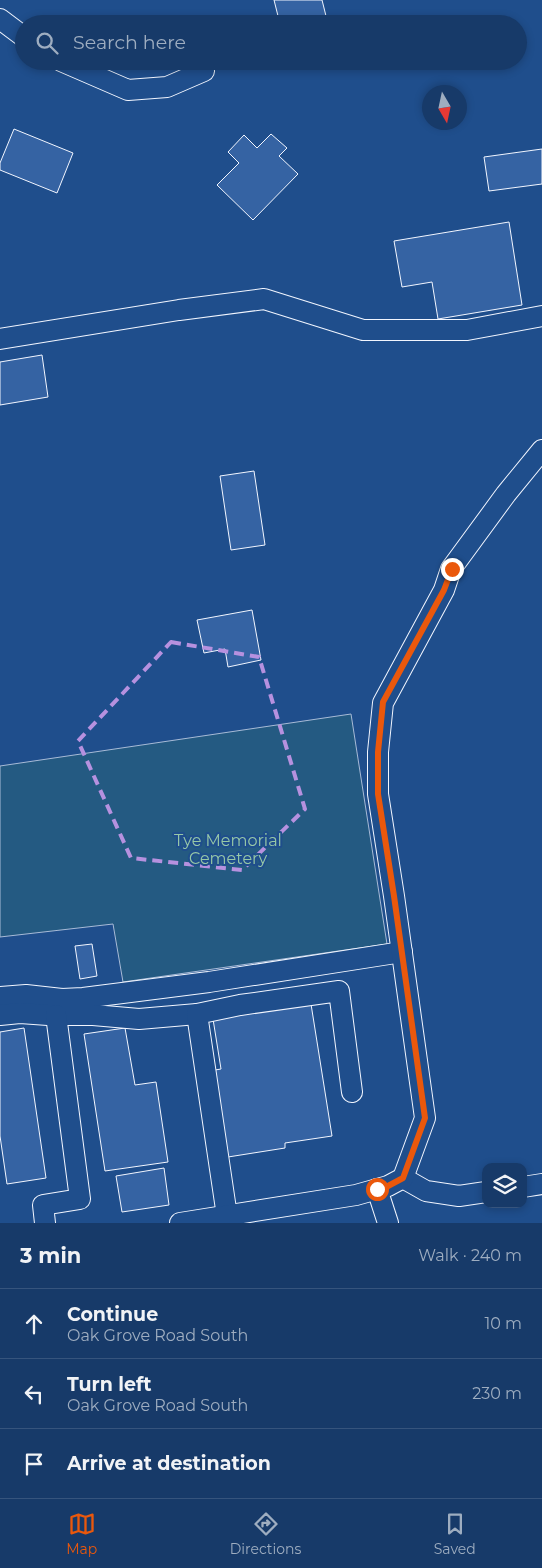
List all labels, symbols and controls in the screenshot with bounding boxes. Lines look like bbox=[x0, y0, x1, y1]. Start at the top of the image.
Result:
search box bbox=[15, 15, 527, 70]
icon: search bbox=[33, 29, 61, 57]
text: Search here bbox=[73, 31, 186, 54]
north arrow bbox=[422, 85, 467, 130]
route end bbox=[441, 558, 464, 581]
park label: Tye Memorial Cemetery bbox=[174, 831, 282, 868]
map controls bbox=[482, 1163, 527, 1208]
button: layers bbox=[482, 1163, 527, 1208]
route start bbox=[366, 1178, 389, 1201]
text: 3 min bbox=[20, 1243, 81, 1268]
text: Walk · 240 m bbox=[418, 1246, 522, 1265]
text: Continue bbox=[67, 1303, 158, 1326]
icon: ahead bbox=[20, 1310, 48, 1338]
text: 10 m bbox=[484, 1314, 522, 1333]
text: Oak Grove Road South bbox=[67, 1326, 248, 1345]
text: Turn left bbox=[67, 1373, 152, 1396]
icon: left bbox=[20, 1380, 48, 1408]
text: 230 m bbox=[472, 1384, 522, 1403]
text: Oak Grove Road South bbox=[67, 1396, 248, 1415]
icon: arrive bbox=[20, 1450, 48, 1478]
text: Arrive at destination bbox=[67, 1452, 271, 1475]
tab: Map bbox=[66, 1510, 97, 1558]
tab: Directions bbox=[230, 1510, 301, 1558]
tab: Saved bbox=[434, 1510, 476, 1558]

